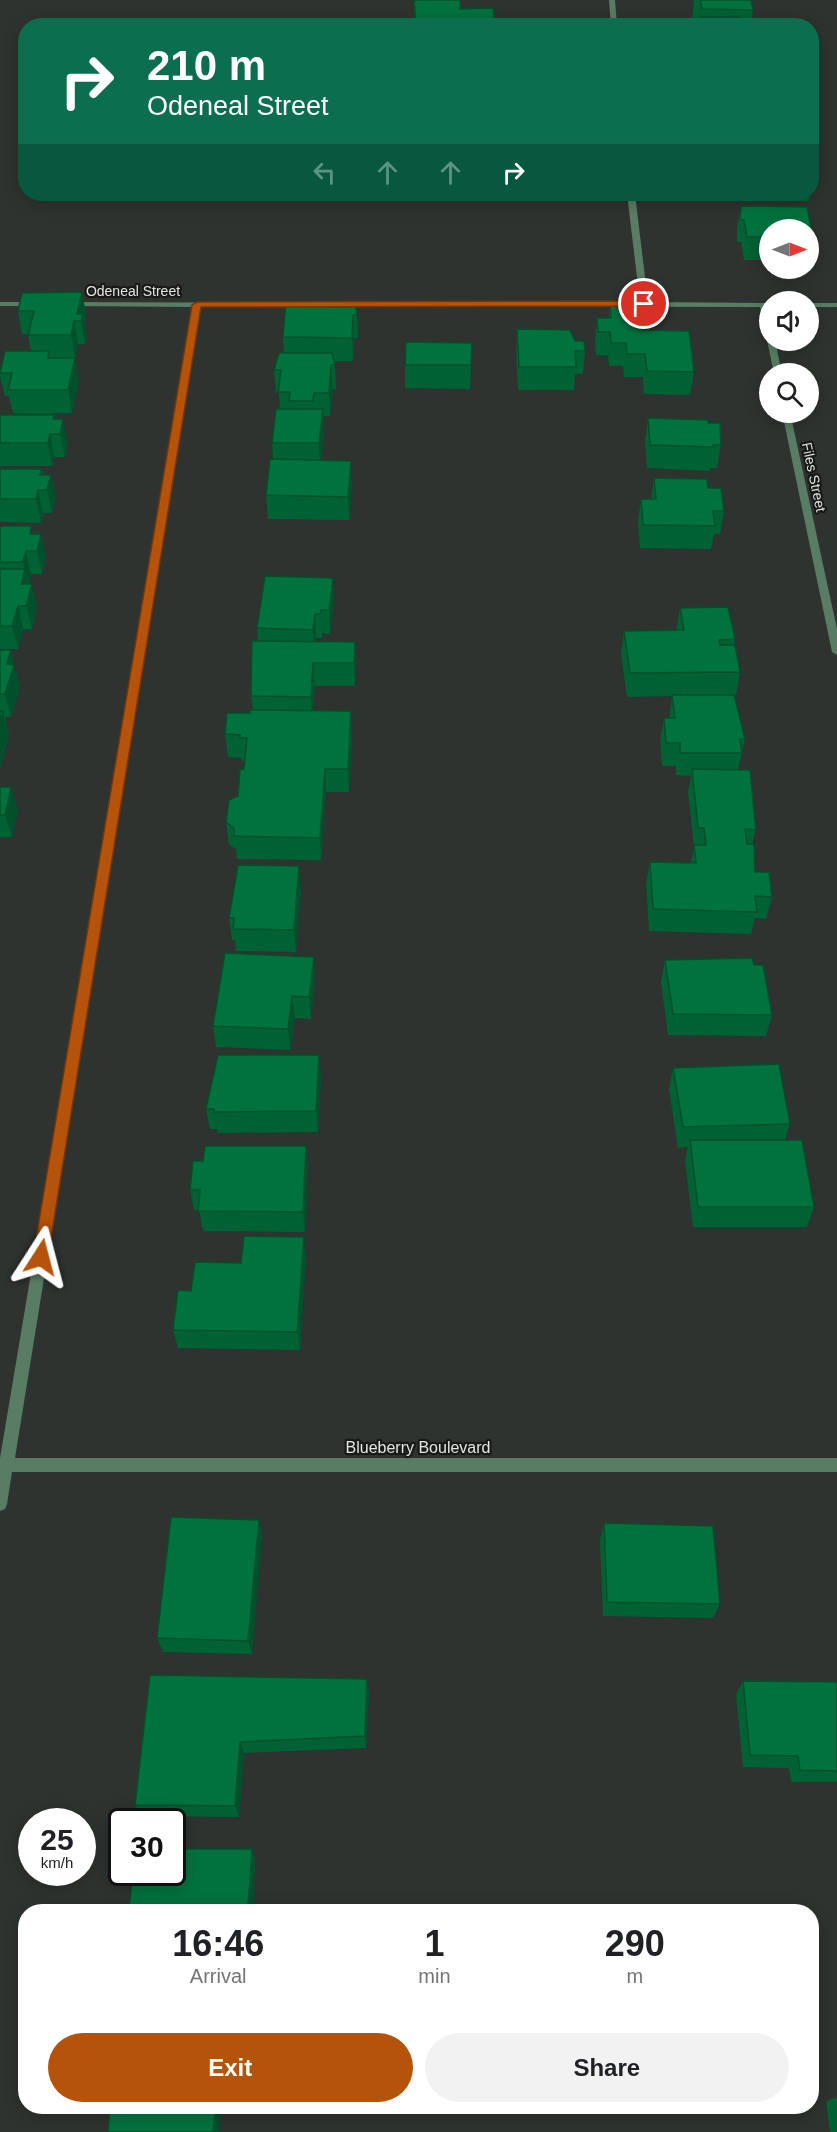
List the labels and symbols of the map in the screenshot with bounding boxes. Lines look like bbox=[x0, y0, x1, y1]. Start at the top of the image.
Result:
north arrow bbox=[759, 219, 819, 279]
pin bbox=[618, 278, 669, 329]
street label: Odeneal Street bbox=[86, 283, 180, 299]
street label: Files Street bbox=[799, 441, 829, 513]
position arrow bbox=[9, 1225, 73, 1289]
street label: Blueberry Boulevard bbox=[346, 1439, 490, 1456]
speed limit sign: 30 bbox=[108, 1808, 186, 1886]

